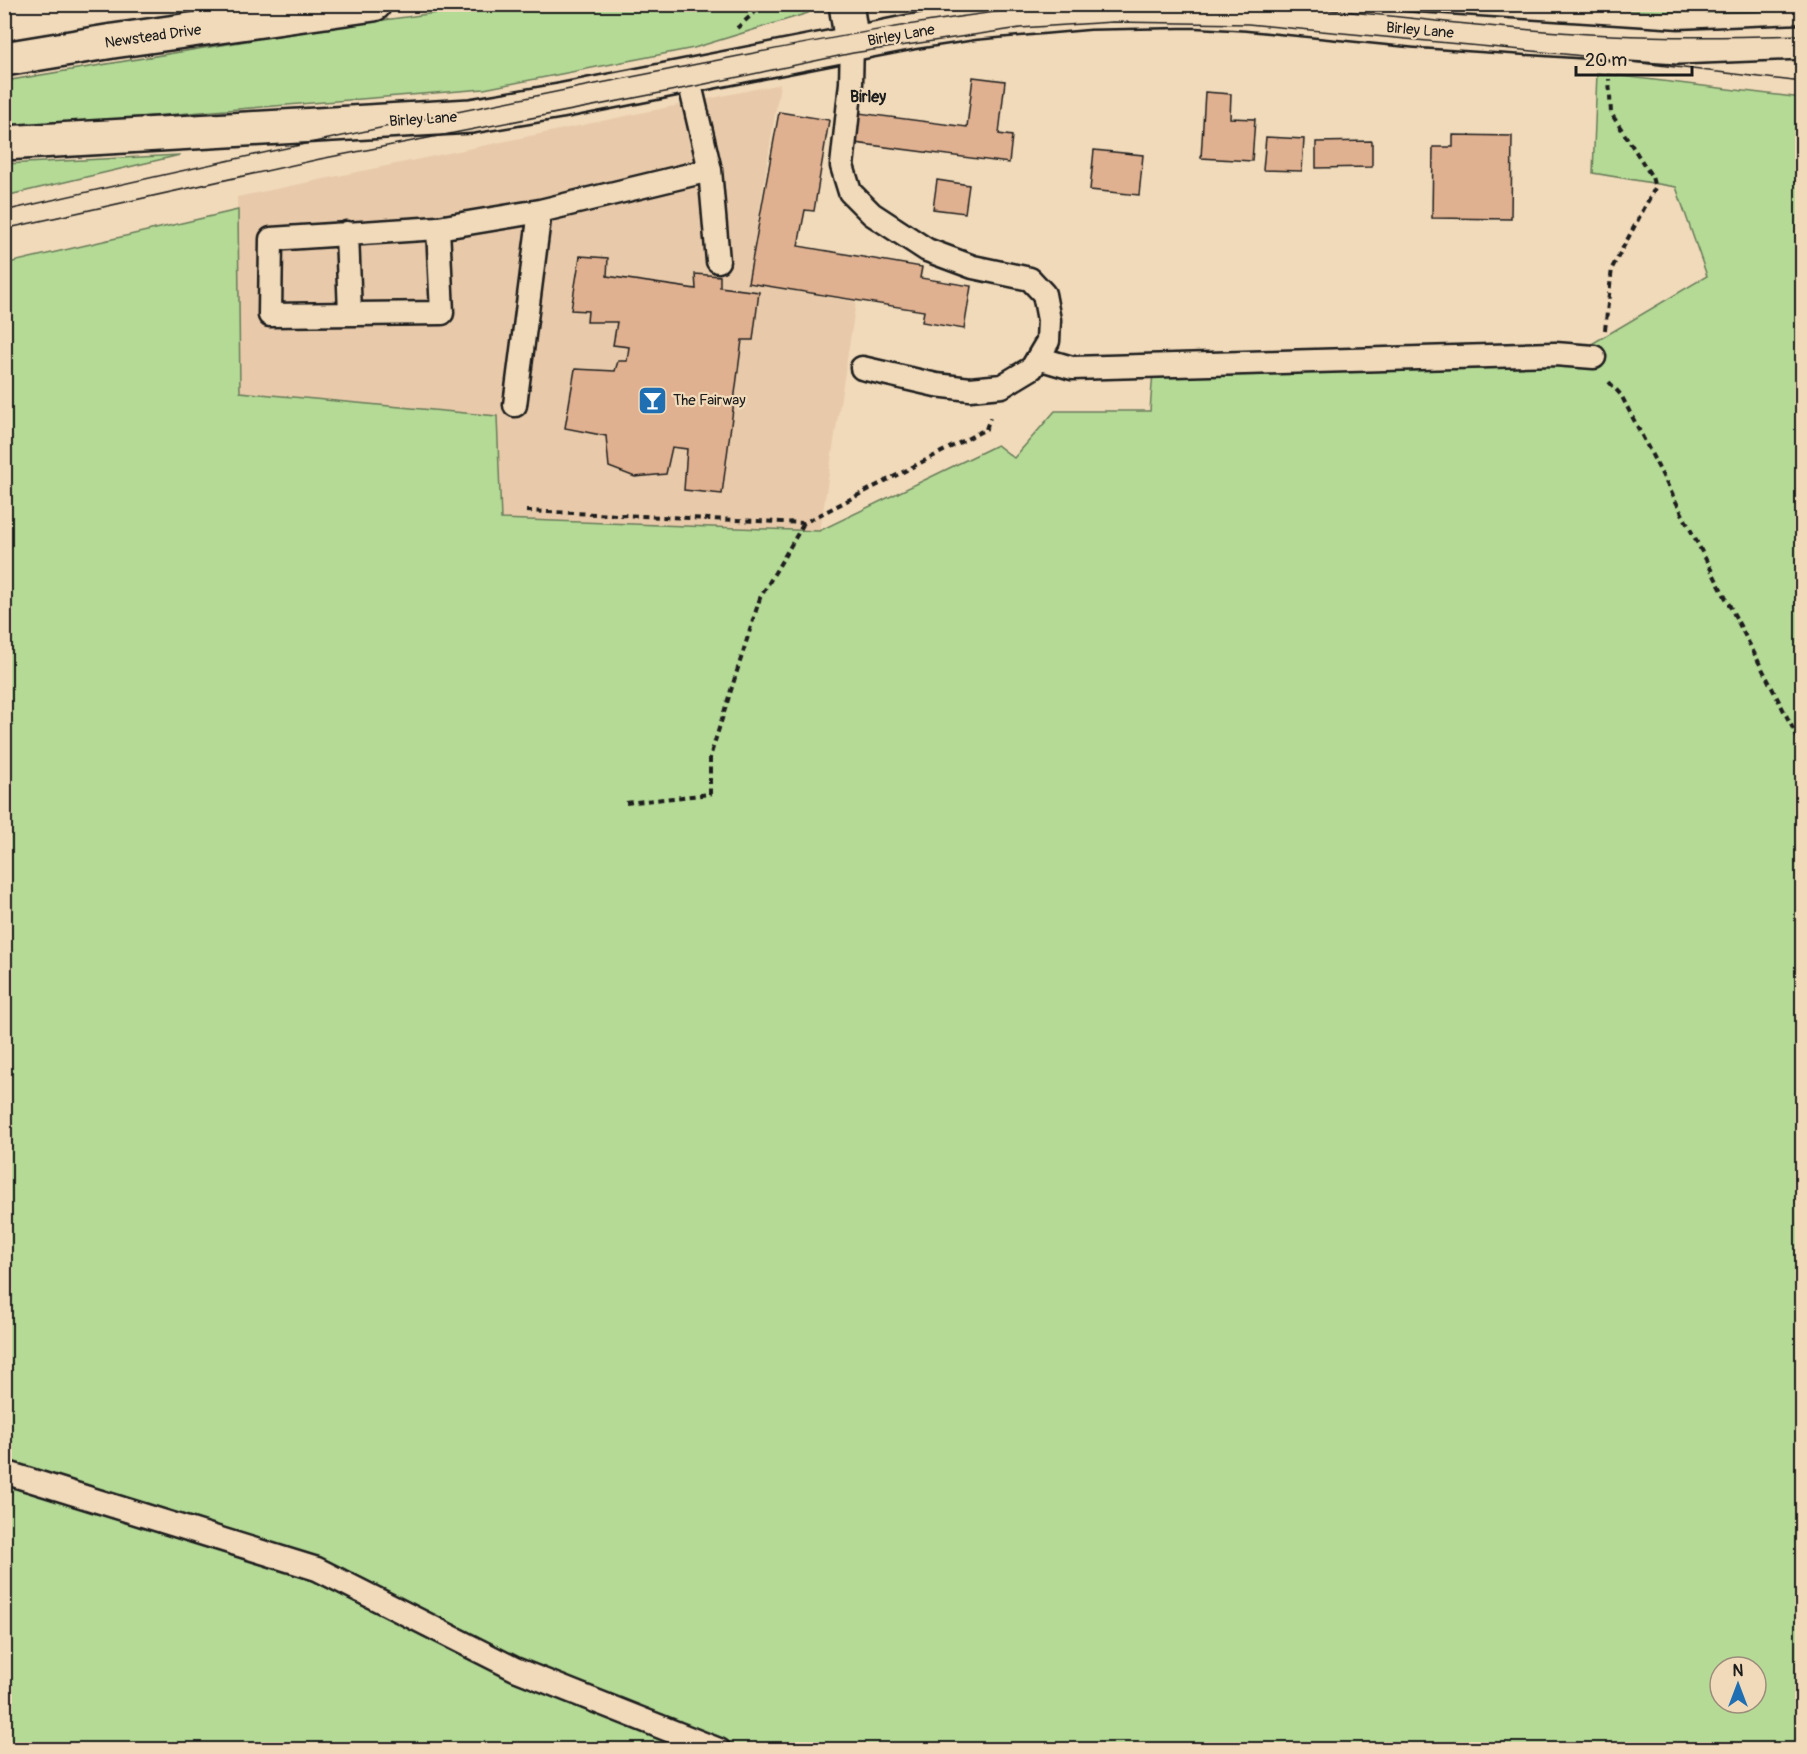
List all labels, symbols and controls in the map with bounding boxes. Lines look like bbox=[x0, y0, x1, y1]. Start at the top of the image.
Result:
street label: Birley Lane bbox=[1385, 18, 1455, 43]
street label: Newstead Drive bbox=[104, 20, 203, 53]
street label: Birley Lane bbox=[866, 20, 937, 51]
scale bar bbox=[1576, 39, 1692, 77]
text: 20 m bbox=[1585, 49, 1627, 72]
district label: Birley bbox=[850, 87, 886, 107]
street label: Birley Lane bbox=[388, 108, 458, 131]
bar icon: The Fairway bbox=[636, 384, 668, 416]
place label: The Fairway bbox=[673, 391, 746, 410]
north arrow bbox=[1708, 1655, 1768, 1715]
text: N bbox=[1733, 1661, 1744, 1681]

